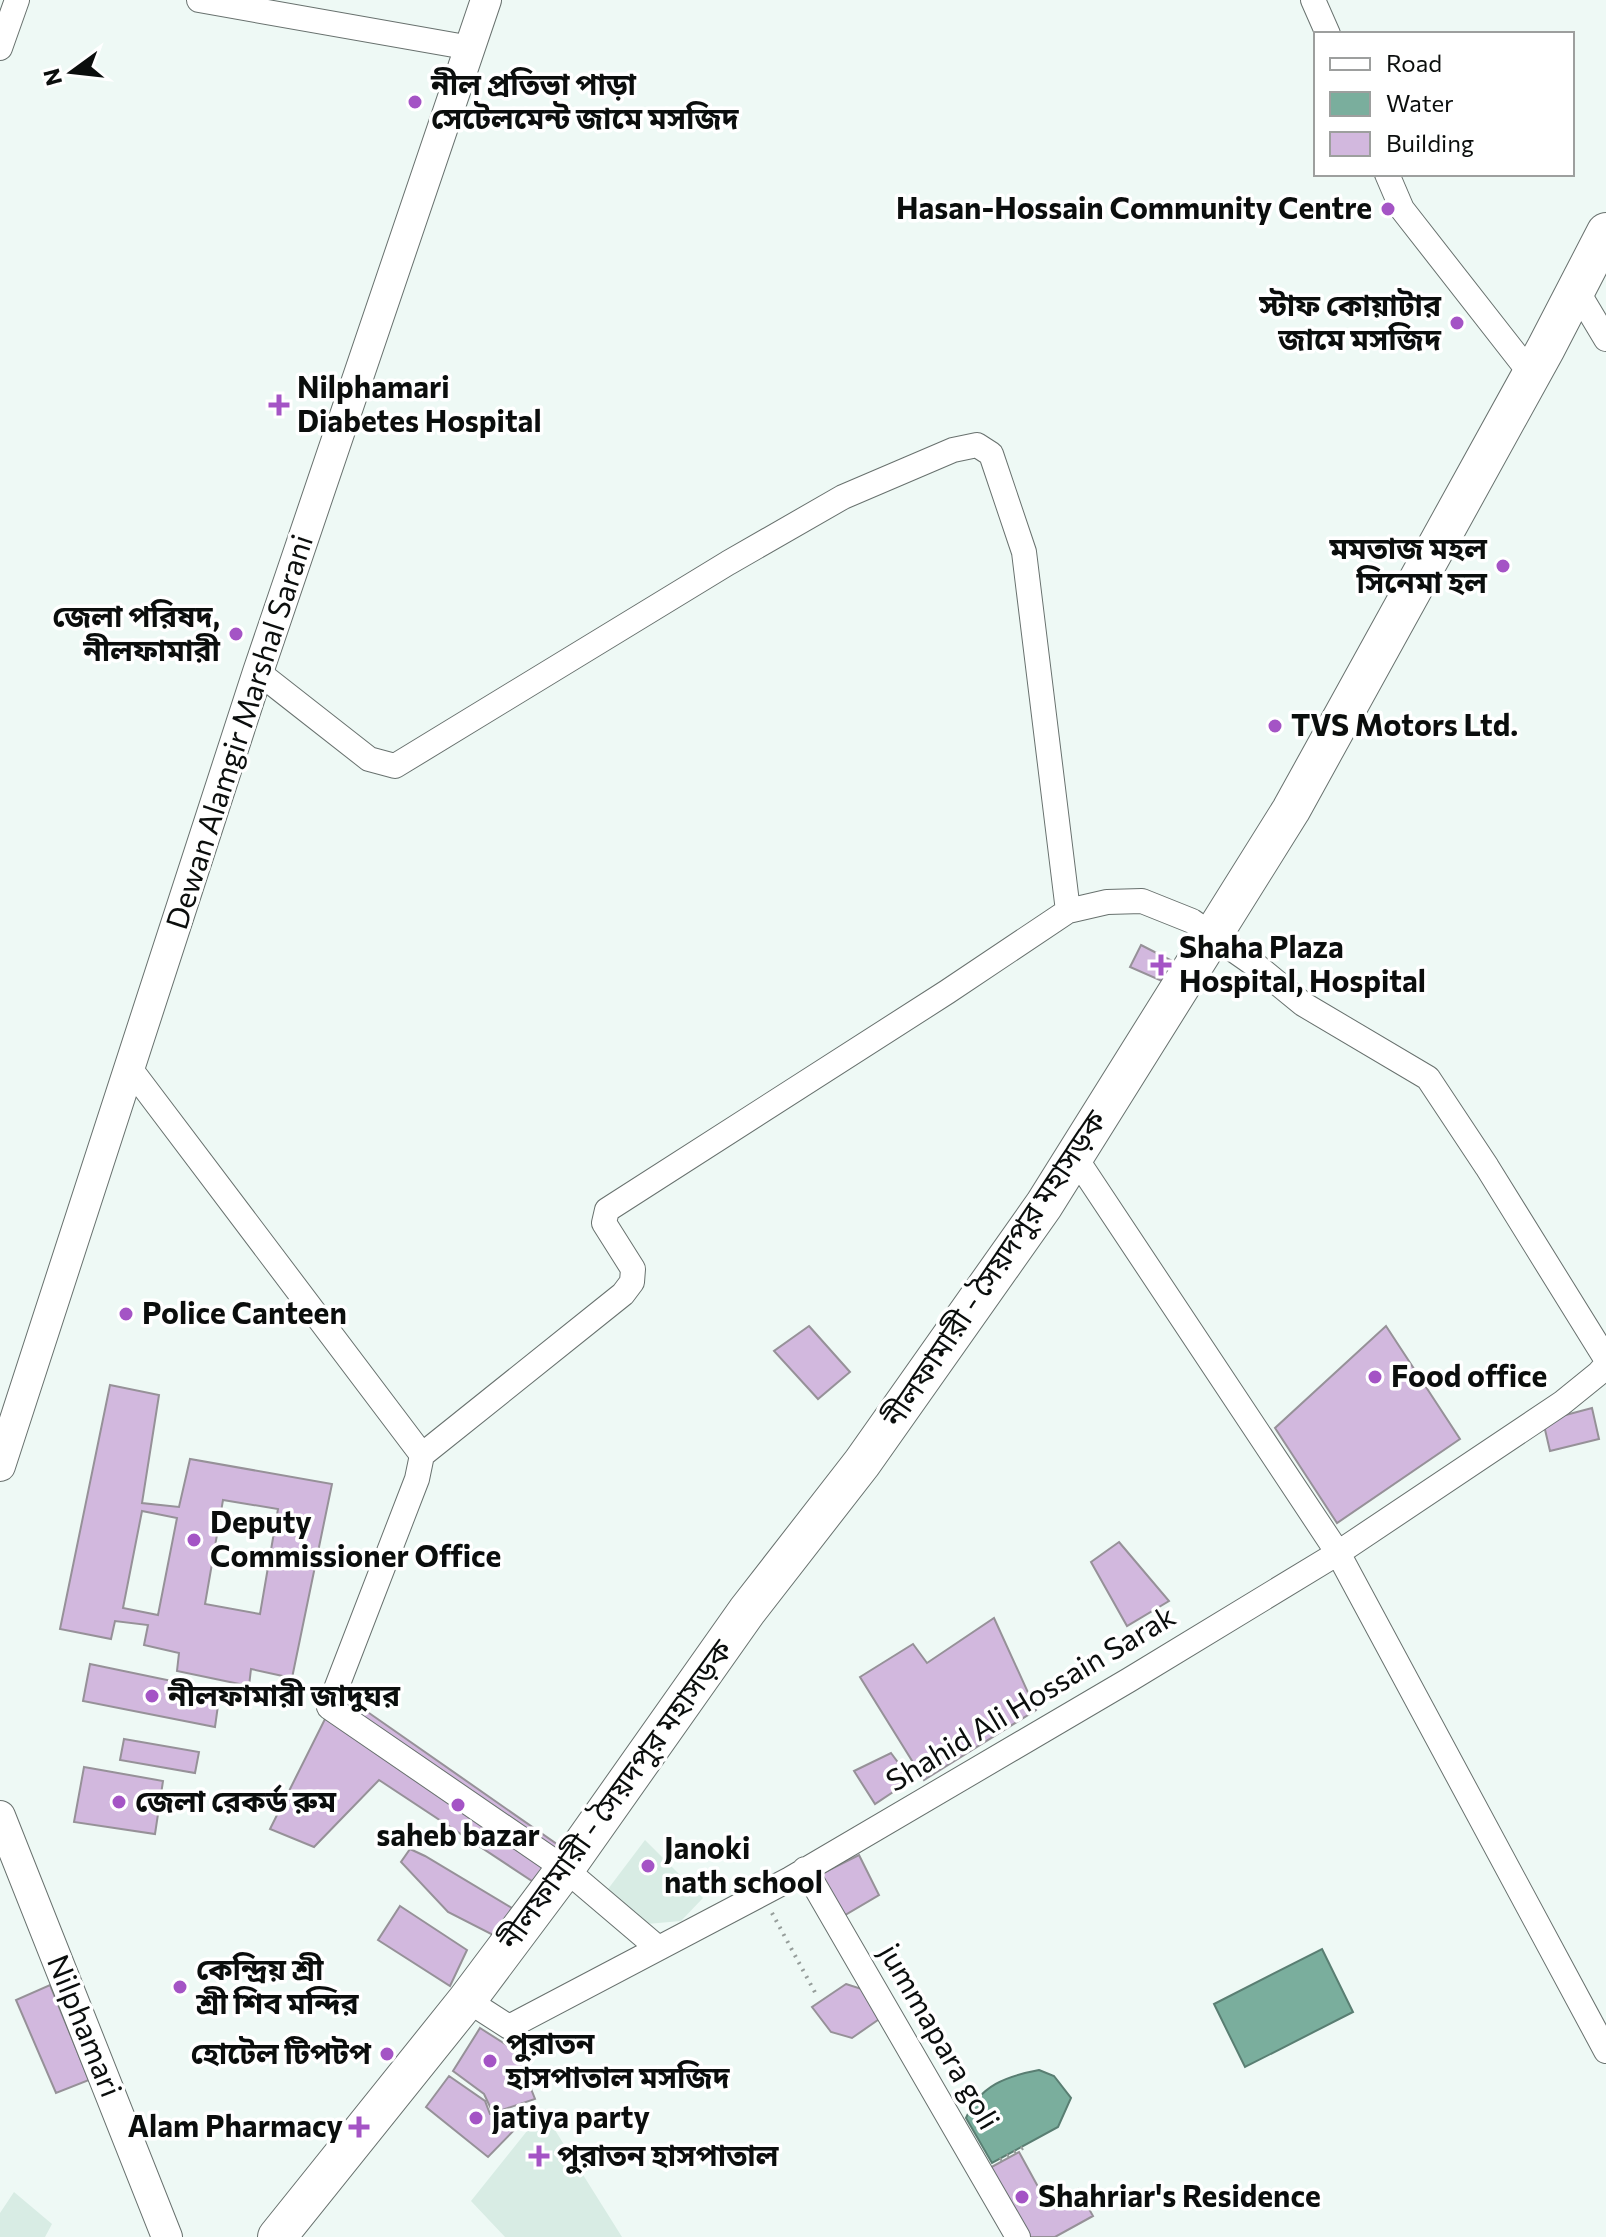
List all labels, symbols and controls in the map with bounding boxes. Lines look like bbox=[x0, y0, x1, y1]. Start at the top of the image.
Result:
north arrow bbox=[32, 32, 112, 112]
legend bbox=[1314, 32, 1574, 176]
text: Road bbox=[1386, 48, 1442, 77]
place label: নীল প্রতিভা পাড়া সেটেলমেন্ট জামে মসজিদ bbox=[430, 64, 740, 135]
text: N bbox=[37, 66, 67, 89]
text: Water bbox=[1386, 88, 1454, 117]
marker: নীল প্রতিভা পাড়া সেটেলমেন্ট জামে মসজিদ bbox=[406, 93, 424, 111]
text: Building bbox=[1386, 128, 1474, 157]
place label: Hasan-Hossain Community Centre bbox=[896, 188, 1372, 225]
marker: Hasan-Hossain Community Centre bbox=[1379, 200, 1397, 218]
place label: স্টাফ কোয়াটার জামে মসজিদ bbox=[1258, 285, 1442, 356]
marker: স্টাফ কোয়াটার জামে মসজিদ bbox=[1448, 314, 1466, 332]
place label: Nilphamari Diabetes Hospital bbox=[297, 367, 542, 438]
marker: Nilphamari Diabetes Hospital bbox=[268, 394, 290, 416]
place label: মমতাজ মহল সিনেমা হল bbox=[1328, 528, 1488, 599]
street label: Dewan Alamgir Marshal Sarani bbox=[156, 529, 319, 933]
marker: মমতাজ মহল সিনেমা হল bbox=[1494, 557, 1512, 575]
place label: জেলা পরিষদ, নীলফামারী bbox=[52, 596, 220, 667]
marker: জেলা পরিষদ, নীলফামারী bbox=[227, 625, 245, 643]
place label: TVS Motors Ltd. bbox=[1291, 705, 1518, 742]
marker: TVS Motors Ltd. bbox=[1266, 717, 1284, 735]
place label: Shaha Plaza Hospital, Hospital bbox=[1179, 927, 1426, 998]
marker: Shaha Plaza Hospital, Hospital bbox=[1150, 954, 1172, 976]
street label: নীলফামারী - সৈয়দপুর মহাসড়ক bbox=[872, 1102, 1114, 1434]
place label: Police Canteen bbox=[142, 1293, 347, 1330]
marker: Police Canteen bbox=[117, 1305, 135, 1323]
place label: Food office bbox=[1391, 1356, 1547, 1393]
marker: Food office bbox=[1366, 1368, 1384, 1386]
place label: Deputy Commissioner Office bbox=[210, 1502, 501, 1573]
marker: Deputy Commissioner Office bbox=[185, 1531, 203, 1549]
street label: Shahid Ali Hossain Sarak bbox=[878, 1596, 1181, 1798]
street label: নীলফামারী - সৈয়দপুর মহাসড়ক bbox=[489, 1631, 740, 1957]
place label: নীলফামারী জাদুঘর bbox=[167, 1675, 401, 1712]
marker: নীলফামারী জাদুঘর bbox=[143, 1687, 161, 1705]
place label: জেলা রেকর্ড রুম bbox=[135, 1781, 336, 1818]
marker: জেলা রেকর্ড রুম bbox=[110, 1793, 128, 1811]
marker: saheb bazar bbox=[449, 1796, 467, 1814]
place label: saheb bazar bbox=[376, 1815, 540, 1852]
place label: Janoki nath school bbox=[664, 1828, 823, 1899]
marker: Janoki nath school bbox=[639, 1857, 657, 1875]
street label: jummapara goli bbox=[873, 1936, 1009, 2135]
street label: Nilphamari bbox=[41, 1949, 132, 2102]
place label: কেন্দ্রিয় শ্রী শ্রী শিব মন্দির bbox=[195, 1949, 360, 2020]
marker: কেন্দ্রিয় শ্রী শ্রী শিব মন্দির bbox=[171, 1978, 189, 1996]
place label: পুরাতন হাসপাতাল মসজিদ bbox=[505, 2023, 731, 2094]
place label: হোটেল টিপটপ bbox=[190, 2033, 372, 2070]
marker: হোটেল টিপটপ bbox=[378, 2045, 396, 2063]
marker: পুরাতন হাসপাতাল মসজিদ bbox=[481, 2052, 499, 2070]
place label: jatiya party bbox=[491, 2097, 650, 2134]
place label: Alam Pharmacy bbox=[128, 2106, 344, 2143]
marker: jatiya party bbox=[467, 2109, 485, 2127]
marker: Alam Pharmacy bbox=[350, 2118, 368, 2136]
place label: পুরাতন হাসপাতাল bbox=[557, 2135, 780, 2174]
marker: পুরাতন হাসপাতাল bbox=[528, 2145, 550, 2167]
place label: Shahriar's Residence bbox=[1038, 2176, 1321, 2213]
marker: Shahriar's Residence bbox=[1013, 2188, 1031, 2206]

